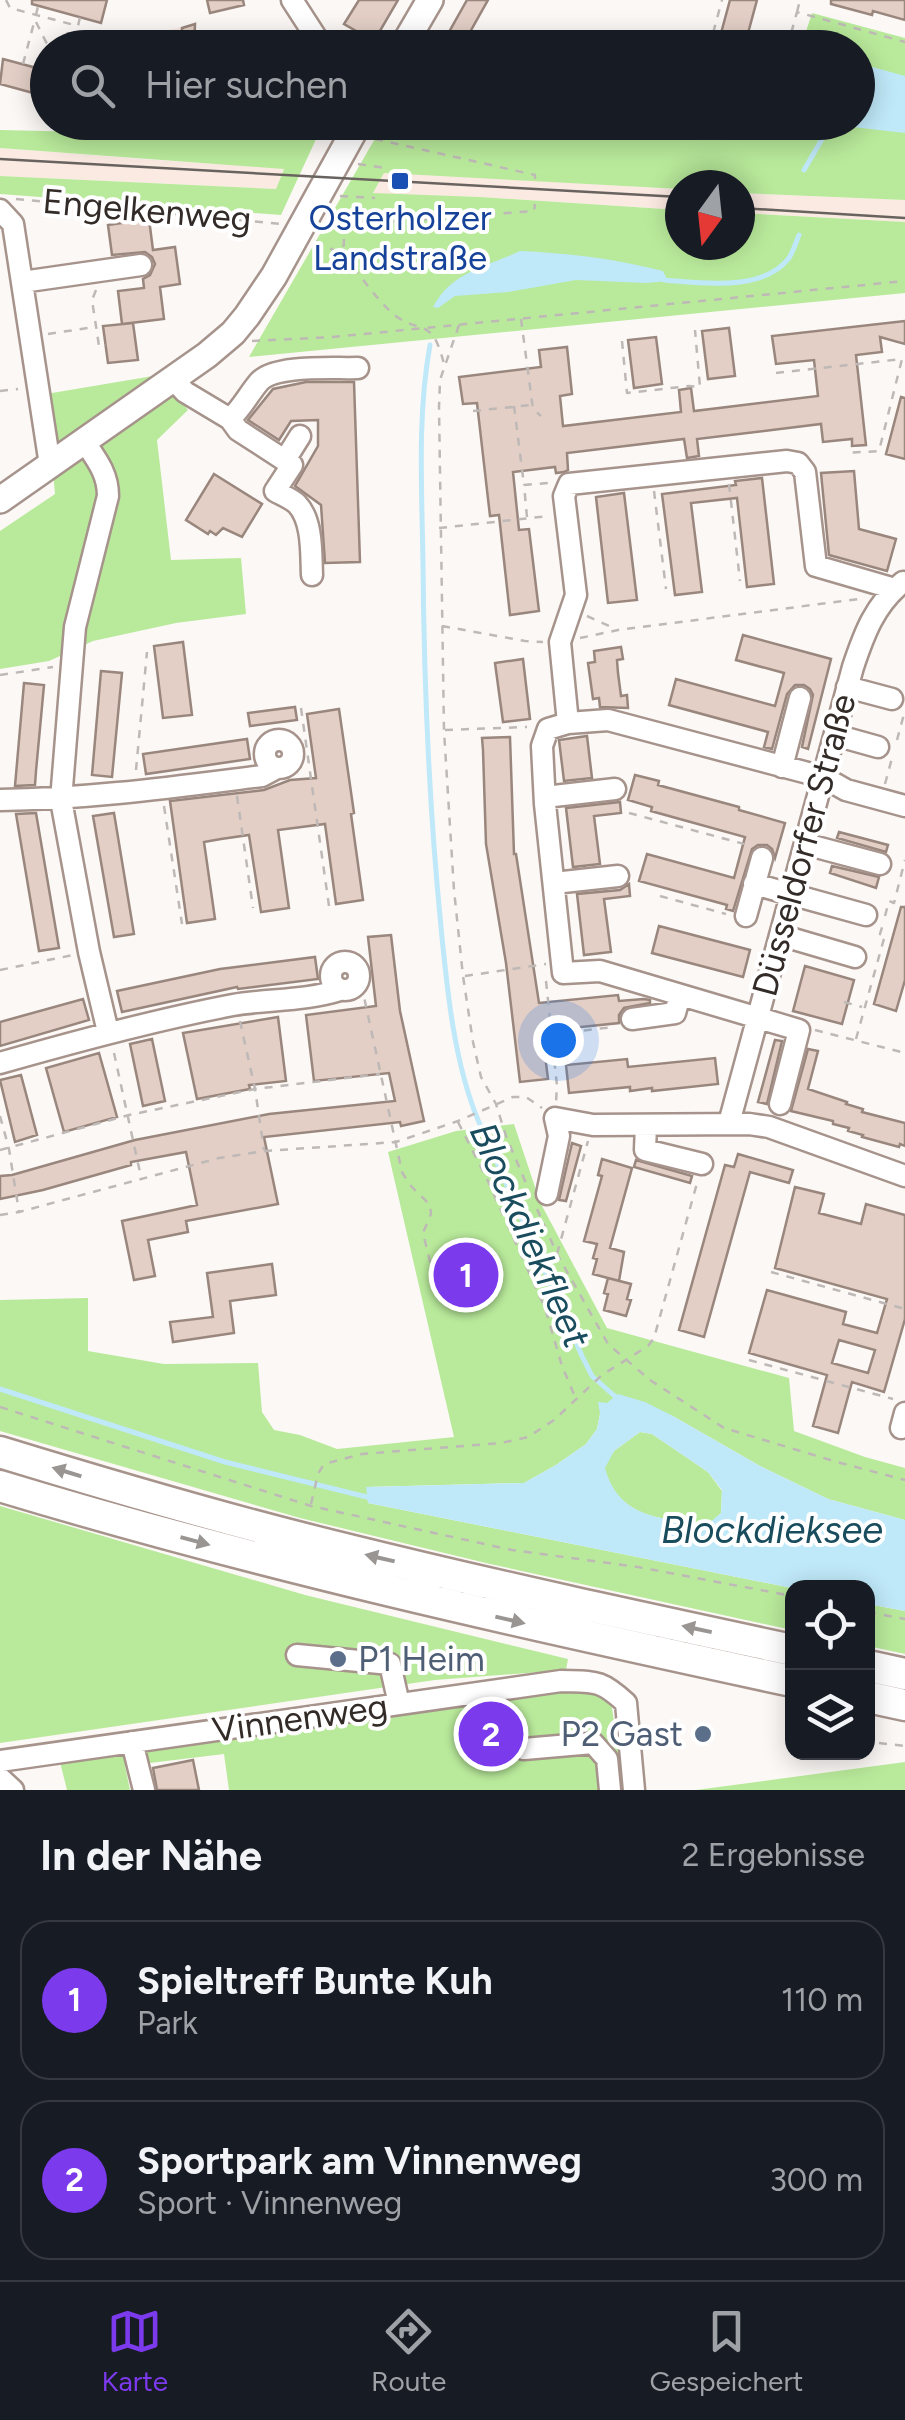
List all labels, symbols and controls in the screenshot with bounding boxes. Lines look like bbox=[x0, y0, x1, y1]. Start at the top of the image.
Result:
search box bbox=[30, 30, 875, 140]
icon: search bbox=[65, 58, 120, 113]
text: Hier suchen bbox=[145, 62, 348, 108]
marker: Osterholzer Landstraße bbox=[389, 170, 411, 192]
north arrow bbox=[665, 170, 755, 260]
street label: Engelkenweg bbox=[41, 180, 253, 240]
place label: Osterholzer Landstraße bbox=[308, 197, 492, 279]
street label: Düsseldorfer Straße bbox=[743, 689, 865, 1001]
your location bbox=[533, 1015, 584, 1066]
water label: Blockdiekfleet bbox=[460, 1115, 600, 1355]
pin: 1 bbox=[434, 1238, 498, 1312]
one-way arrow bbox=[51, 1464, 81, 1479]
water label: Blockdieksee bbox=[661, 1507, 883, 1553]
one-way arrow bbox=[180, 1534, 211, 1550]
one-way arrow bbox=[364, 1550, 395, 1565]
map controls bbox=[785, 1580, 875, 1760]
button: locate bbox=[785, 1580, 875, 1670]
one-way arrow bbox=[495, 1613, 526, 1628]
one-way arrow bbox=[681, 1621, 712, 1637]
place label: P1 Heim bbox=[358, 1638, 485, 1680]
marker: P1 Heim bbox=[327, 1648, 349, 1670]
button: layers bbox=[785, 1670, 875, 1760]
street label: Vinnenweg bbox=[210, 1685, 390, 1751]
pin: 2 bbox=[458, 1696, 524, 1772]
place label: P2 Gast bbox=[561, 1713, 683, 1755]
marker: P2 Gast bbox=[692, 1723, 714, 1745]
text: In der Nähe bbox=[40, 1830, 262, 1881]
text: 2 Ergebnisse bbox=[682, 1836, 865, 1874]
text: Spieltreff Bunte Kuh bbox=[137, 1958, 493, 2004]
text: 1 bbox=[68, 1981, 81, 2019]
text: 110 m bbox=[781, 1981, 863, 2019]
text: Park bbox=[137, 2004, 198, 2042]
text: Sportpark am Vinnenweg bbox=[137, 2138, 582, 2184]
text: 2 bbox=[65, 2161, 84, 2199]
text: 300 m bbox=[769, 2161, 863, 2199]
text: Sport · Vinnenweg bbox=[137, 2184, 402, 2222]
tab: Karte bbox=[102, 2304, 168, 2398]
tab: Route bbox=[371, 2304, 446, 2398]
tab: Gespeichert bbox=[649, 2304, 803, 2398]

